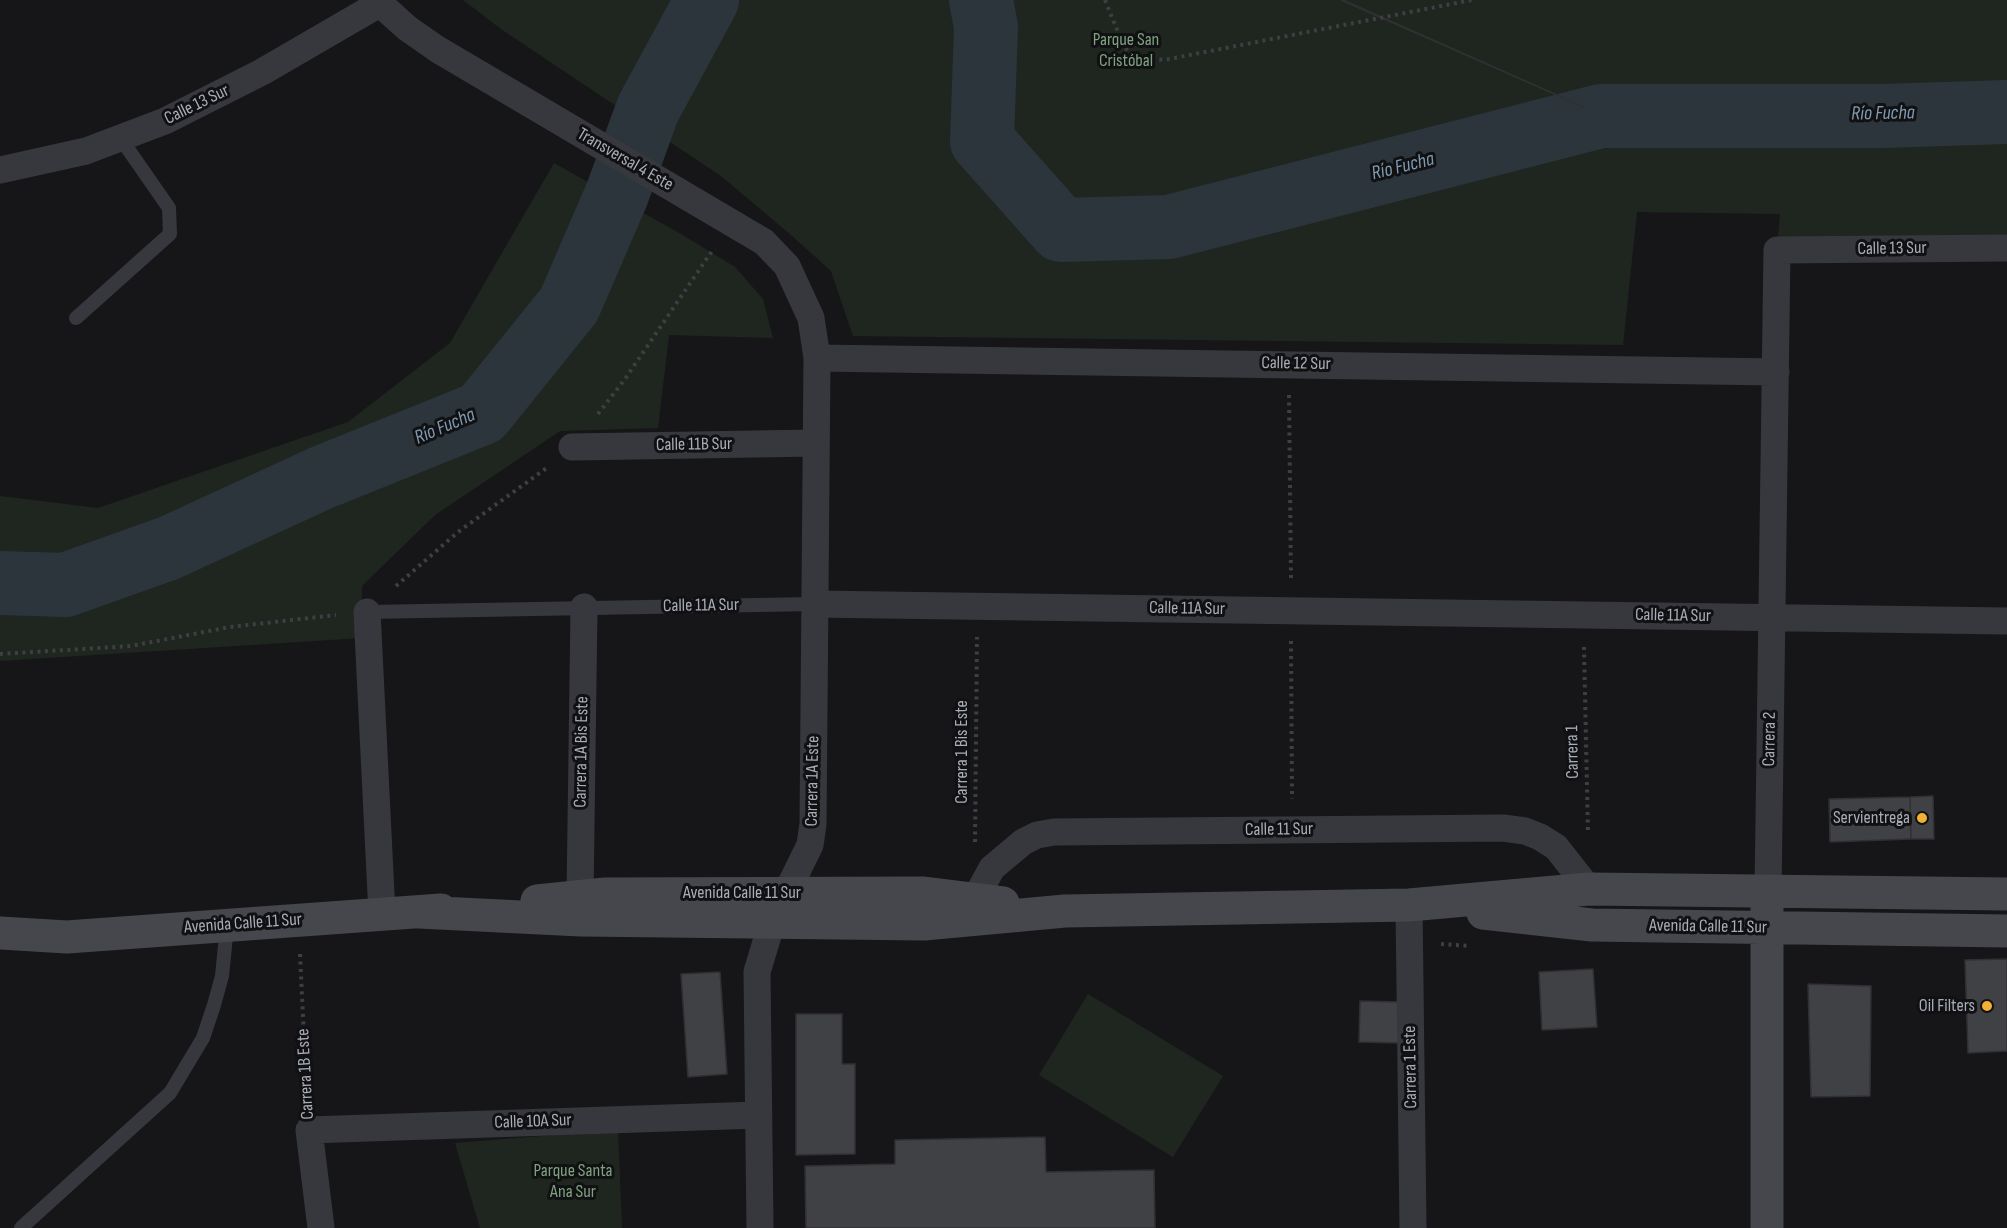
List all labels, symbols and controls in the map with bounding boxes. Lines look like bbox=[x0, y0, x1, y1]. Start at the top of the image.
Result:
park label: Parque San Cristóbal bbox=[1093, 29, 1159, 72]
street label: Calle 13 Sur bbox=[161, 80, 233, 130]
water label: Río Fucha bbox=[1851, 101, 1915, 127]
street label: Transversal 4 Este bbox=[573, 124, 677, 196]
water label: Río Fucha bbox=[1369, 148, 1437, 186]
street label: Calle 13 Sur bbox=[1857, 238, 1927, 260]
street label: Calle 12 Sur bbox=[1261, 353, 1331, 375]
water label: Río Fucha bbox=[411, 404, 479, 450]
street label: Calle 11B Sur bbox=[656, 434, 732, 456]
street label: Calle 11A Sur bbox=[663, 595, 739, 617]
street label: Calle 11A Sur bbox=[1149, 598, 1225, 620]
street label: Calle 11A Sur bbox=[1635, 605, 1711, 627]
street label: Carrera 1A Bis Este bbox=[570, 696, 594, 808]
street label: Carrera 1 Bis Este bbox=[951, 700, 973, 804]
street label: Carrera 2 bbox=[1759, 711, 1781, 767]
street label: Carrera 1 bbox=[1562, 725, 1584, 779]
street label: Carrera 1A Este bbox=[801, 735, 825, 827]
place label: Servientrega bbox=[1833, 807, 1910, 829]
marker: Servientrega bbox=[1915, 811, 1929, 825]
street label: Calle 11 Sur bbox=[1245, 819, 1313, 841]
street label: Avenida Calle 11 Sur bbox=[683, 882, 801, 904]
street label: Avenida Calle 11 Sur bbox=[183, 909, 303, 939]
street label: Avenida Calle 11 Sur bbox=[1649, 915, 1767, 939]
place label: Oil Filters bbox=[1919, 995, 1975, 1017]
marker: Oil Filters bbox=[1980, 999, 1994, 1013]
street label: Carrera 1 Este bbox=[1399, 1025, 1423, 1109]
street label: Carrera 1B Este bbox=[293, 1028, 319, 1120]
street label: Calle 10A Sur bbox=[494, 1110, 572, 1134]
park label: Parque Santa Ana Sur bbox=[533, 1160, 613, 1202]

